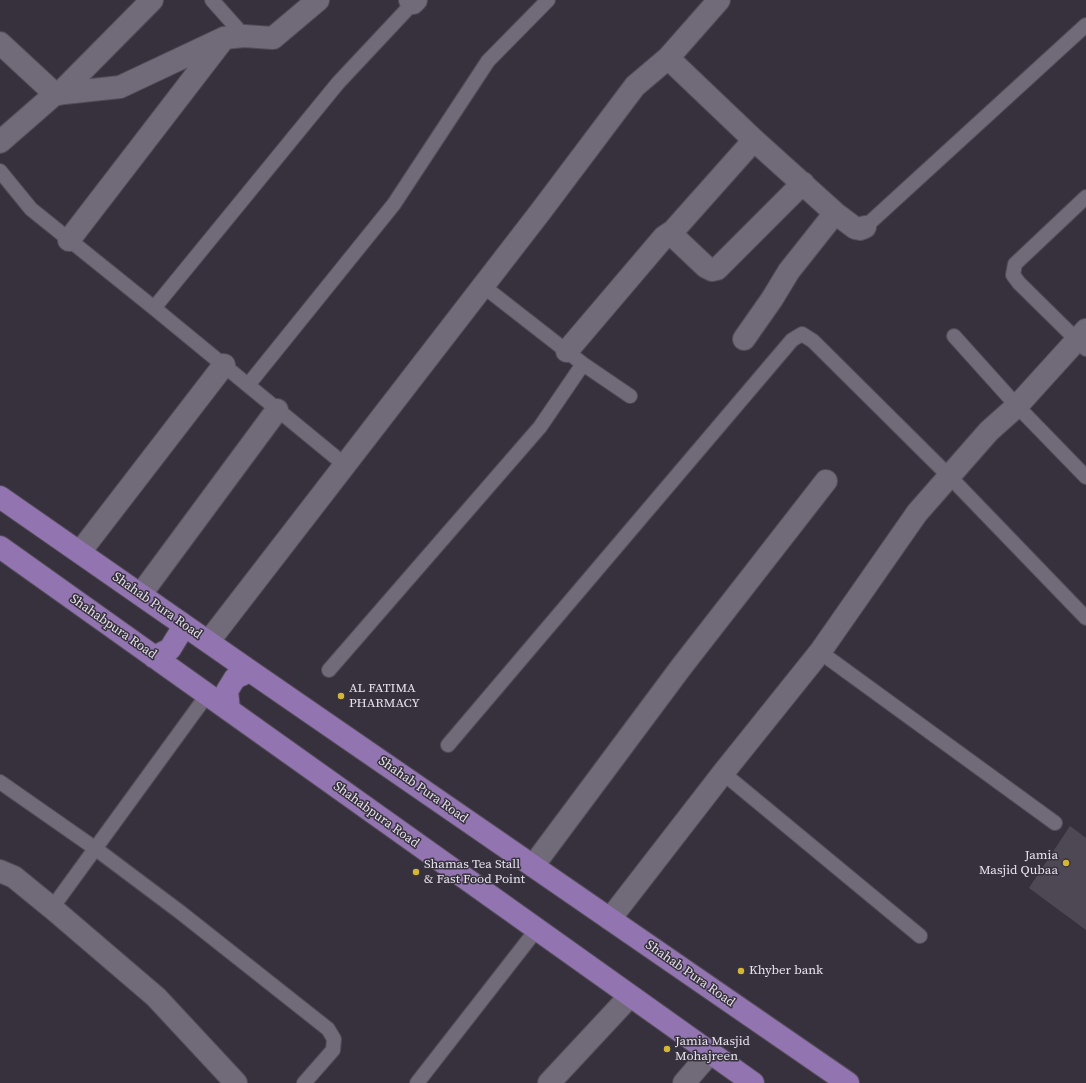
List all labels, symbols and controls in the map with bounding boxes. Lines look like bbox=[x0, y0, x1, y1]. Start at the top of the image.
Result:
street label: Shahab Pura Road bbox=[109, 569, 205, 643]
street label: Shahabpura Road bbox=[67, 591, 159, 663]
place label: AL FATIMA PHARMACY bbox=[349, 681, 420, 712]
marker: AL FATIMA PHARMACY bbox=[336, 691, 346, 701]
street label: Shahab Pura Road bbox=[375, 753, 471, 827]
street label: Shahabpura Road bbox=[330, 779, 422, 851]
place label: Jamia Masjid Qubaa bbox=[979, 848, 1058, 879]
place label: Shamas Tea Stall & Fast Food Point bbox=[424, 857, 525, 888]
marker: Jamia Masjid Qubaa bbox=[1061, 858, 1071, 868]
marker: Shamas Tea Stall & Fast Food Point bbox=[411, 867, 421, 877]
street label: Shahab Pura Road bbox=[642, 937, 738, 1011]
place label: Khyber bank bbox=[749, 963, 823, 979]
marker: Khyber bank bbox=[736, 966, 746, 976]
place label: Jamia Masjid Mohajreen bbox=[675, 1034, 750, 1065]
marker: Jamia Masjid Mohajreen bbox=[662, 1044, 672, 1054]

